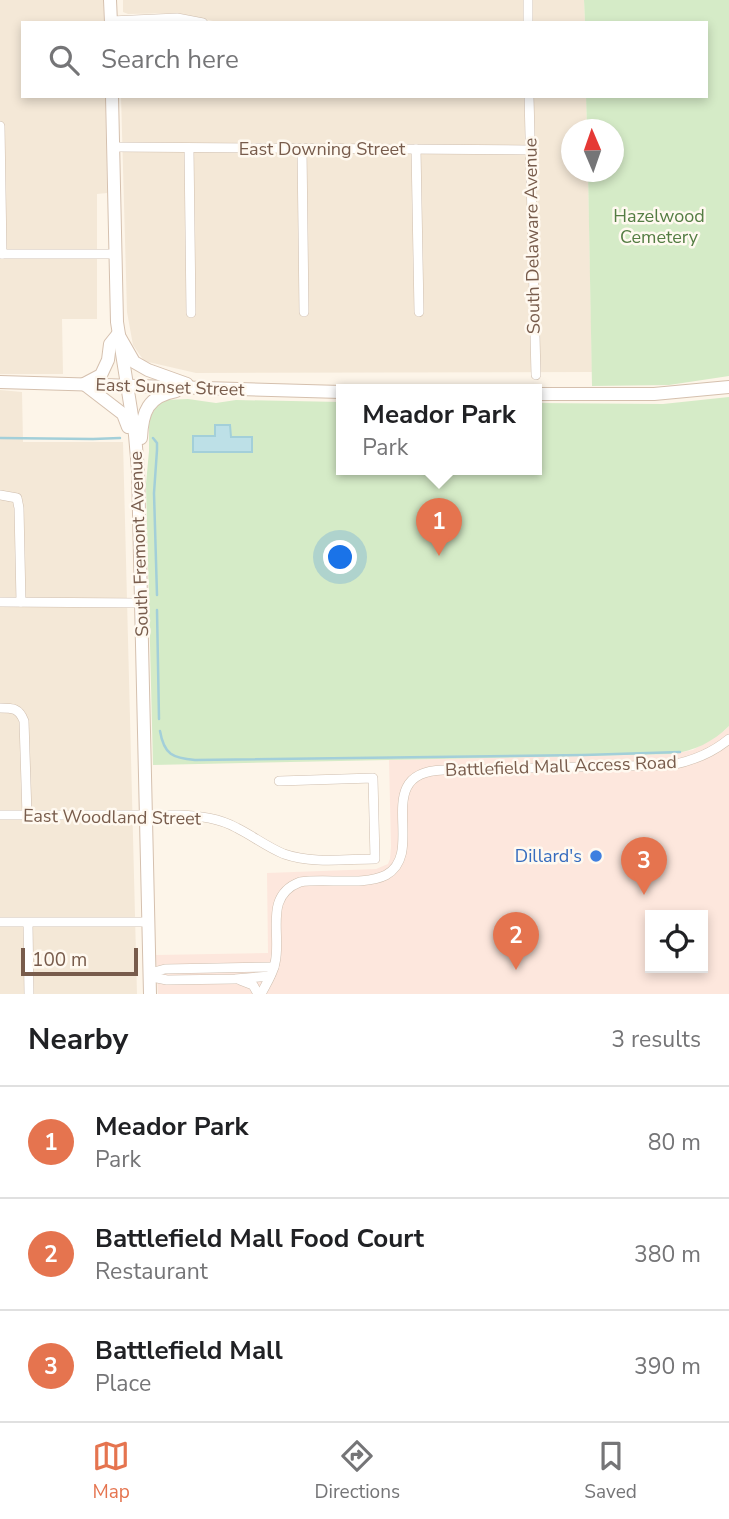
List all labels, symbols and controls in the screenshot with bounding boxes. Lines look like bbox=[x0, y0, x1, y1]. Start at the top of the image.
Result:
search box bbox=[21, 21, 708, 98]
icon: search bbox=[45, 41, 83, 79]
text: Search here bbox=[101, 42, 239, 77]
north arrow bbox=[561, 119, 624, 182]
street label: East Downing Street bbox=[239, 137, 406, 161]
street label: South Delaware Avenue bbox=[518, 138, 546, 334]
park label: Hazelwood Cemetery bbox=[613, 204, 705, 249]
street label: East Sunset Street bbox=[95, 372, 246, 402]
popup bbox=[336, 384, 542, 475]
text: Meador Park bbox=[362, 397, 516, 432]
text: Park bbox=[362, 432, 408, 463]
street label: South Fremont Avenue bbox=[124, 451, 154, 637]
pin: 1 bbox=[416, 498, 462, 556]
your location bbox=[323, 540, 357, 574]
street label: Battlefield Mall Access Road bbox=[445, 750, 677, 782]
street label: East Woodland Street bbox=[23, 803, 202, 831]
pin: 3 bbox=[621, 837, 667, 895]
place label: Dillard's bbox=[515, 844, 582, 868]
marker: Dillard's bbox=[588, 848, 604, 864]
map controls bbox=[645, 910, 708, 973]
button: locate bbox=[645, 910, 708, 973]
pin: 2 bbox=[493, 912, 539, 970]
scale bar bbox=[21, 945, 138, 977]
text: 100 m bbox=[32, 947, 87, 973]
text: Nearby bbox=[28, 1019, 128, 1060]
text: 3 results bbox=[611, 1024, 701, 1055]
text: Meador Park bbox=[95, 1109, 248, 1144]
text: 1 bbox=[44, 1127, 58, 1158]
text: 80 m bbox=[648, 1127, 701, 1158]
text: Park bbox=[95, 1144, 141, 1175]
text: Battlefield Mall Food Court bbox=[95, 1221, 424, 1256]
text: 2 bbox=[44, 1239, 58, 1270]
text: 380 m bbox=[634, 1239, 701, 1270]
text: Restaurant bbox=[95, 1256, 208, 1287]
text: Battlefield Mall bbox=[95, 1333, 283, 1368]
text: 3 bbox=[44, 1351, 58, 1382]
text: 390 m bbox=[634, 1351, 701, 1382]
text: Place bbox=[95, 1368, 151, 1399]
tab: Map bbox=[92, 1437, 130, 1505]
tab: Directions bbox=[314, 1437, 400, 1505]
tab: Saved bbox=[584, 1437, 637, 1505]

